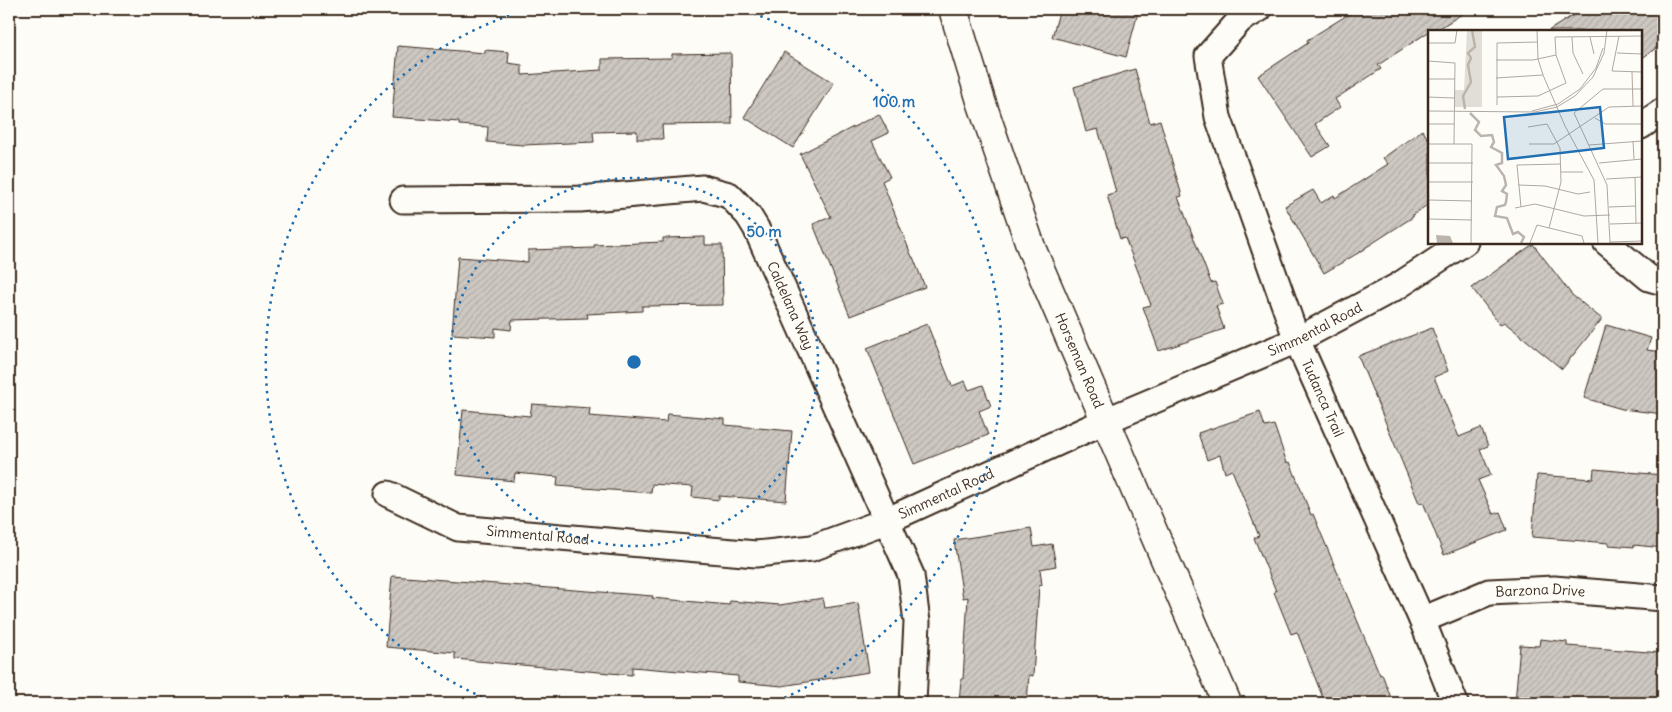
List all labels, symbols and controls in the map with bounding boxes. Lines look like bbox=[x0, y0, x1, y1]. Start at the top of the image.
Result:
inset map bbox=[1428, 30, 1642, 244]
text: 100 m bbox=[873, 92, 915, 111]
text: 50 m bbox=[746, 222, 782, 241]
street label: Caldelana Way bbox=[763, 258, 818, 352]
street label: Simmental Road bbox=[1265, 298, 1365, 360]
street label: Horseman Road bbox=[1051, 310, 1108, 411]
centre of rings bbox=[625, 353, 643, 371]
street label: Tudanca Trail bbox=[1298, 356, 1348, 440]
street label: Simmental Road bbox=[895, 464, 997, 523]
street label: Simmental Road bbox=[486, 522, 590, 548]
street label: Barzona Drive bbox=[1495, 580, 1586, 601]

